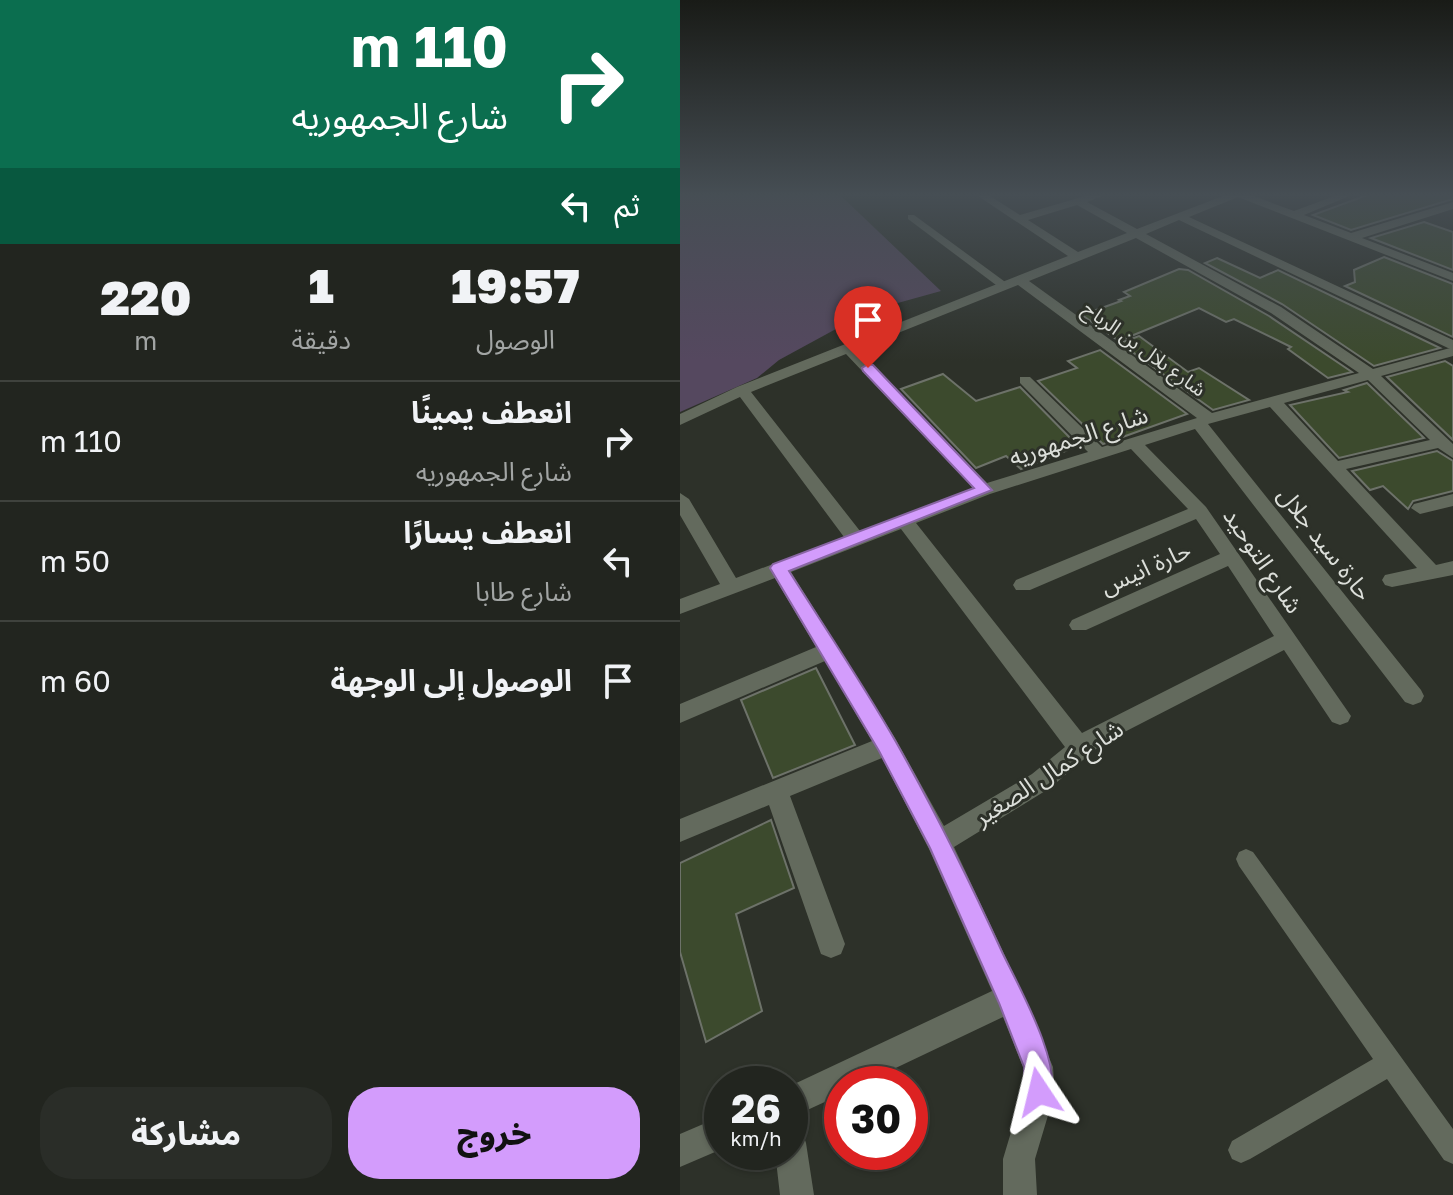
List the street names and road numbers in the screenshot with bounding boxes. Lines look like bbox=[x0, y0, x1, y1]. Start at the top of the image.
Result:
street label: شارع بلال بن الرباح bbox=[1076, 295, 1211, 404]
street label: شارع الجمهوريه bbox=[1005, 399, 1152, 475]
street label: حارة سيد جلال bbox=[1272, 480, 1379, 606]
street label: شارع التوحيد bbox=[1215, 502, 1310, 620]
street label: حارة انيس bbox=[1095, 534, 1195, 601]
street label: شارع كمال الصغير bbox=[967, 713, 1130, 835]

